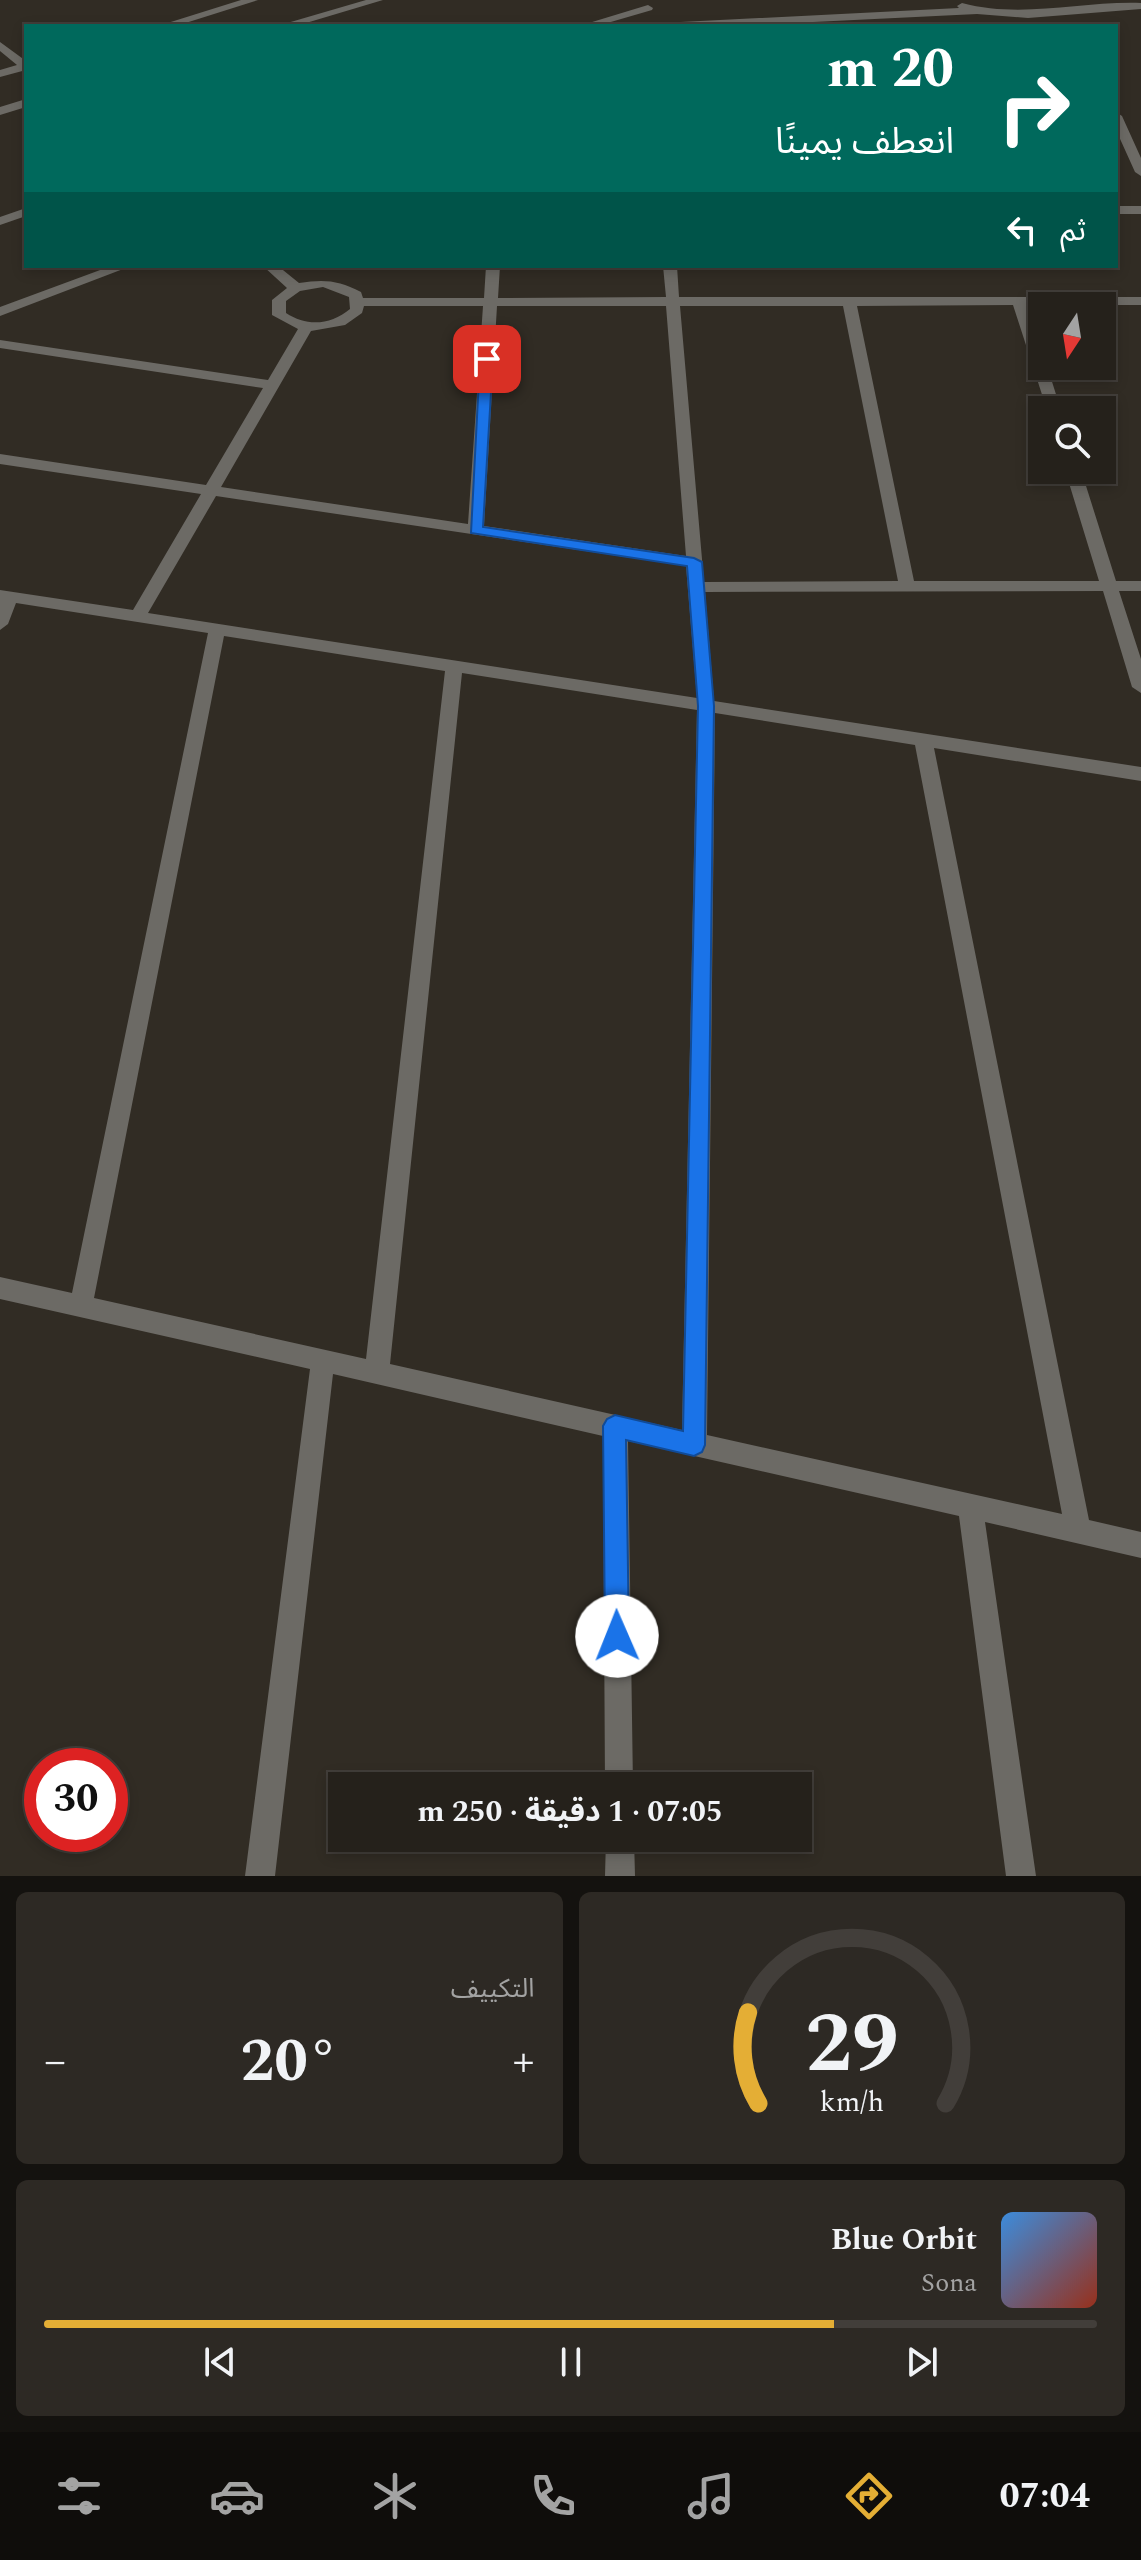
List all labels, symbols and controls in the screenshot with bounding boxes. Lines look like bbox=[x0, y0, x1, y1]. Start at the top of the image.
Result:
text: 20 m bbox=[827, 27, 954, 112]
icon: right bbox=[982, 56, 1086, 160]
text: انعطف يمينًا bbox=[775, 115, 954, 170]
icon: left bbox=[1000, 208, 1044, 252]
text: ثم bbox=[1060, 208, 1086, 254]
north arrow bbox=[1028, 292, 1116, 380]
map controls bbox=[1028, 292, 1116, 484]
pin bbox=[453, 325, 521, 393]
icon: arrive bbox=[465, 337, 509, 381]
button: search bbox=[1028, 396, 1116, 484]
position arrow bbox=[575, 1594, 659, 1678]
speed limit sign: 30 bbox=[24, 1748, 128, 1852]
text: 07:05 · 1 دقيقة · 250 m bbox=[417, 1789, 723, 1835]
text: التكييف bbox=[451, 1969, 535, 2009]
text: 29 bbox=[805, 1982, 898, 2109]
text: 20° bbox=[241, 2016, 338, 2108]
text: − bbox=[44, 2028, 66, 2095]
text: + bbox=[512, 2028, 534, 2095]
text: km/h bbox=[820, 2081, 884, 2124]
text: Blue Orbit bbox=[831, 2217, 977, 2263]
text: Sona bbox=[921, 2263, 977, 2303]
icon: previous bbox=[198, 2340, 242, 2384]
icon: pause bbox=[549, 2340, 593, 2384]
icon: next bbox=[900, 2340, 944, 2384]
icon: filters bbox=[51, 2468, 107, 2524]
icon: car bbox=[209, 2468, 265, 2524]
icon: climate bbox=[367, 2468, 423, 2524]
icon: phone bbox=[525, 2468, 581, 2524]
icon: music bbox=[683, 2468, 739, 2524]
icon: directions bbox=[841, 2468, 897, 2524]
text: 07:04 bbox=[1000, 2469, 1090, 2524]

